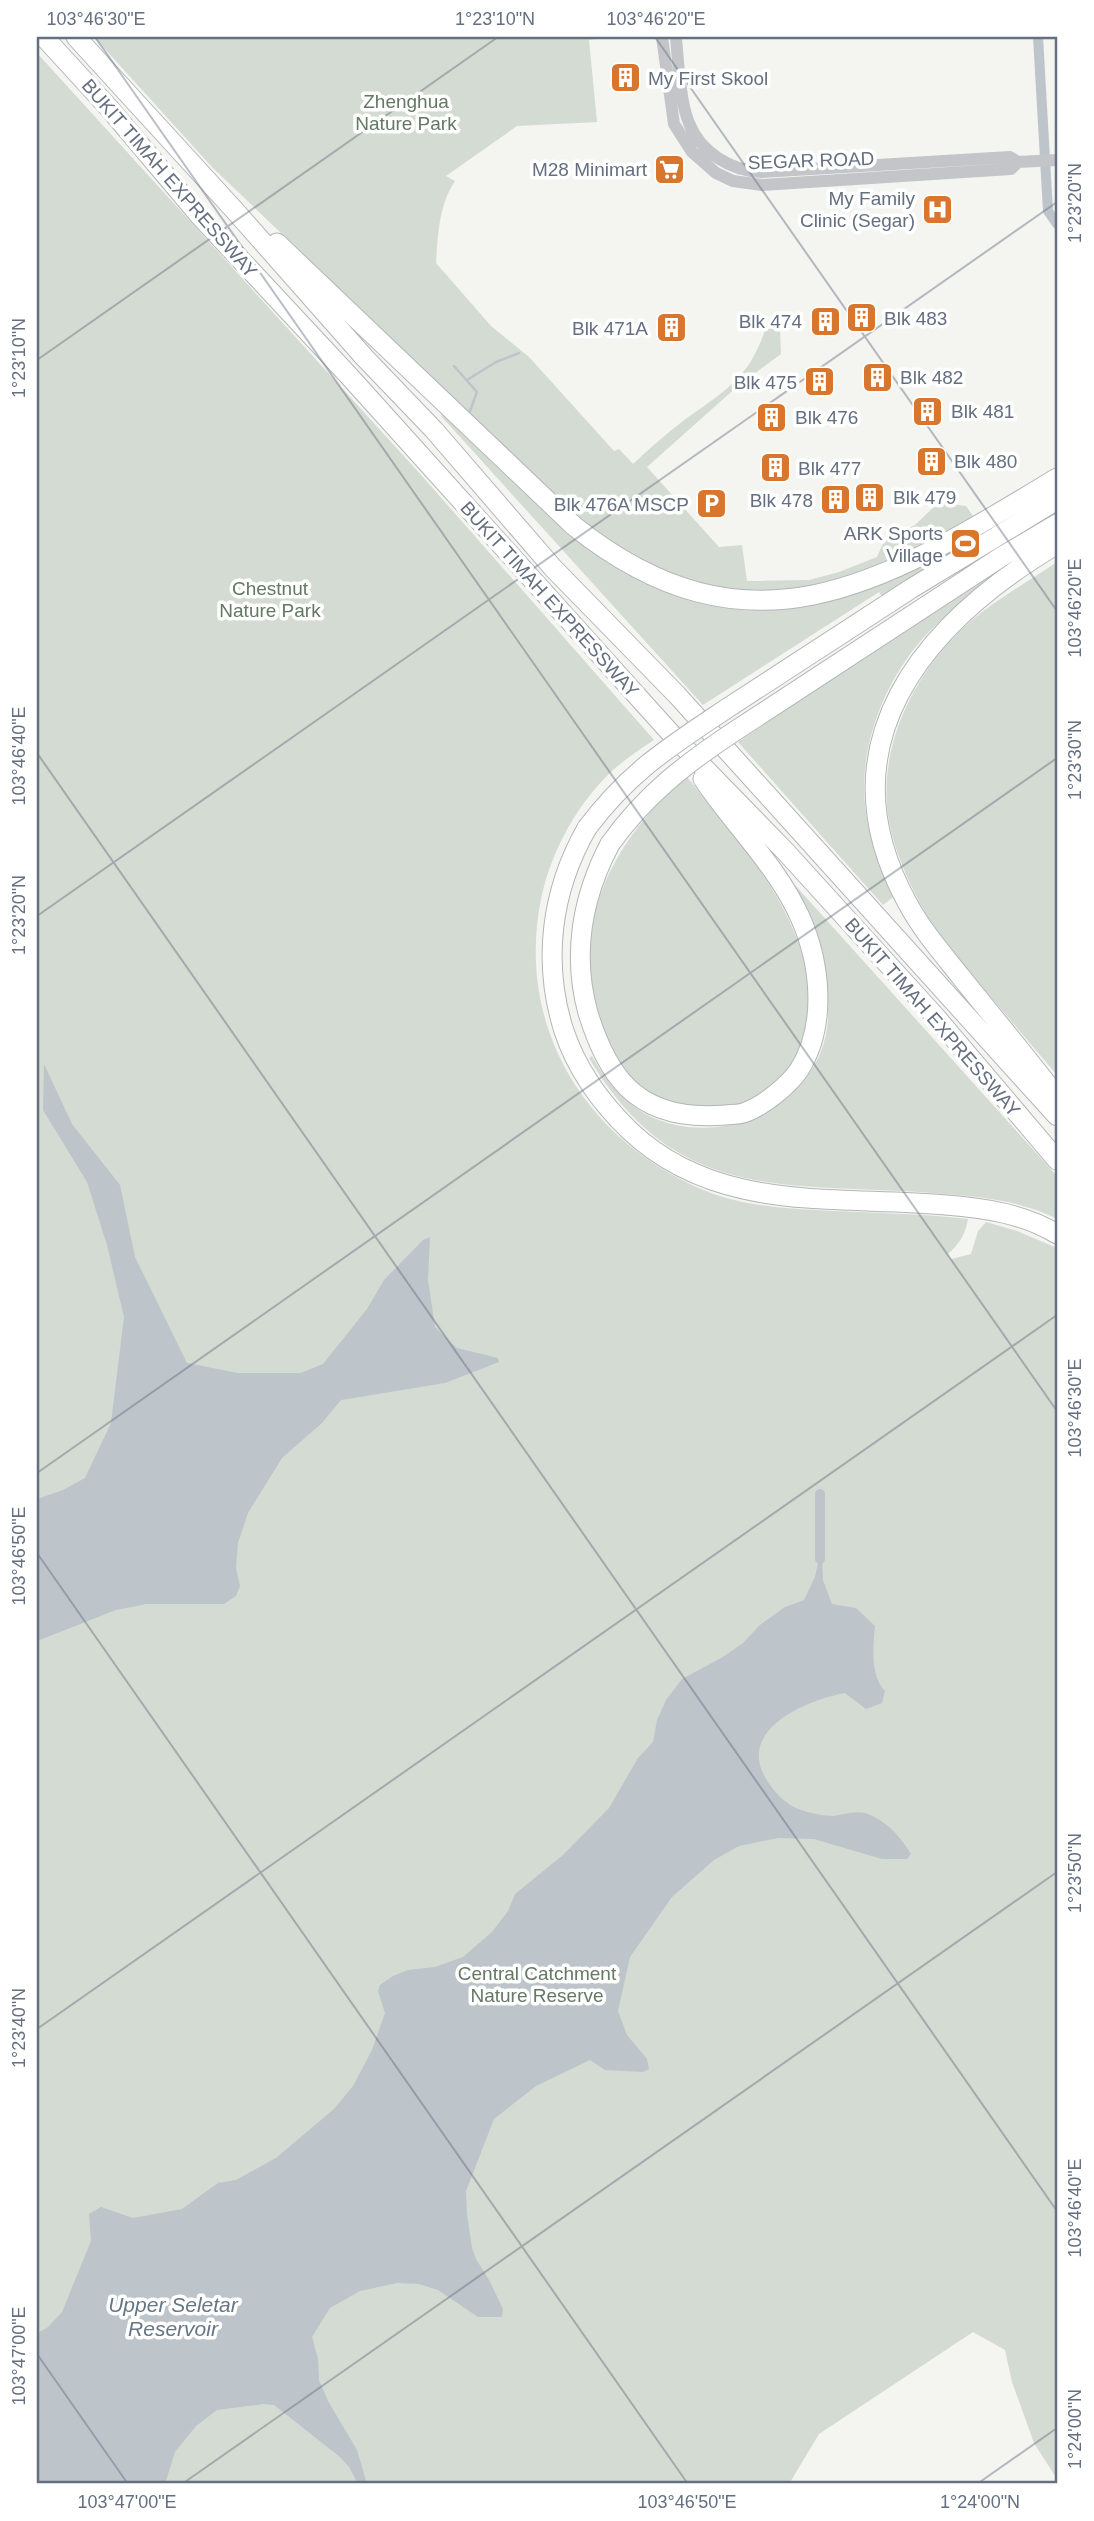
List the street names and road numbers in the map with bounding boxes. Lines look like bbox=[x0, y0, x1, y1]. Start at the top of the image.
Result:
street label: BUKIT TIMAH EXPRESSWAY bbox=[78, 75, 262, 282]
street label: SEGAR ROAD bbox=[747, 148, 875, 173]
street label: BUKIT TIMAH EXPRESSWAY bbox=[456, 497, 643, 702]
street label: BUKIT TIMAH EXPRESSWAY bbox=[841, 914, 1025, 1121]

